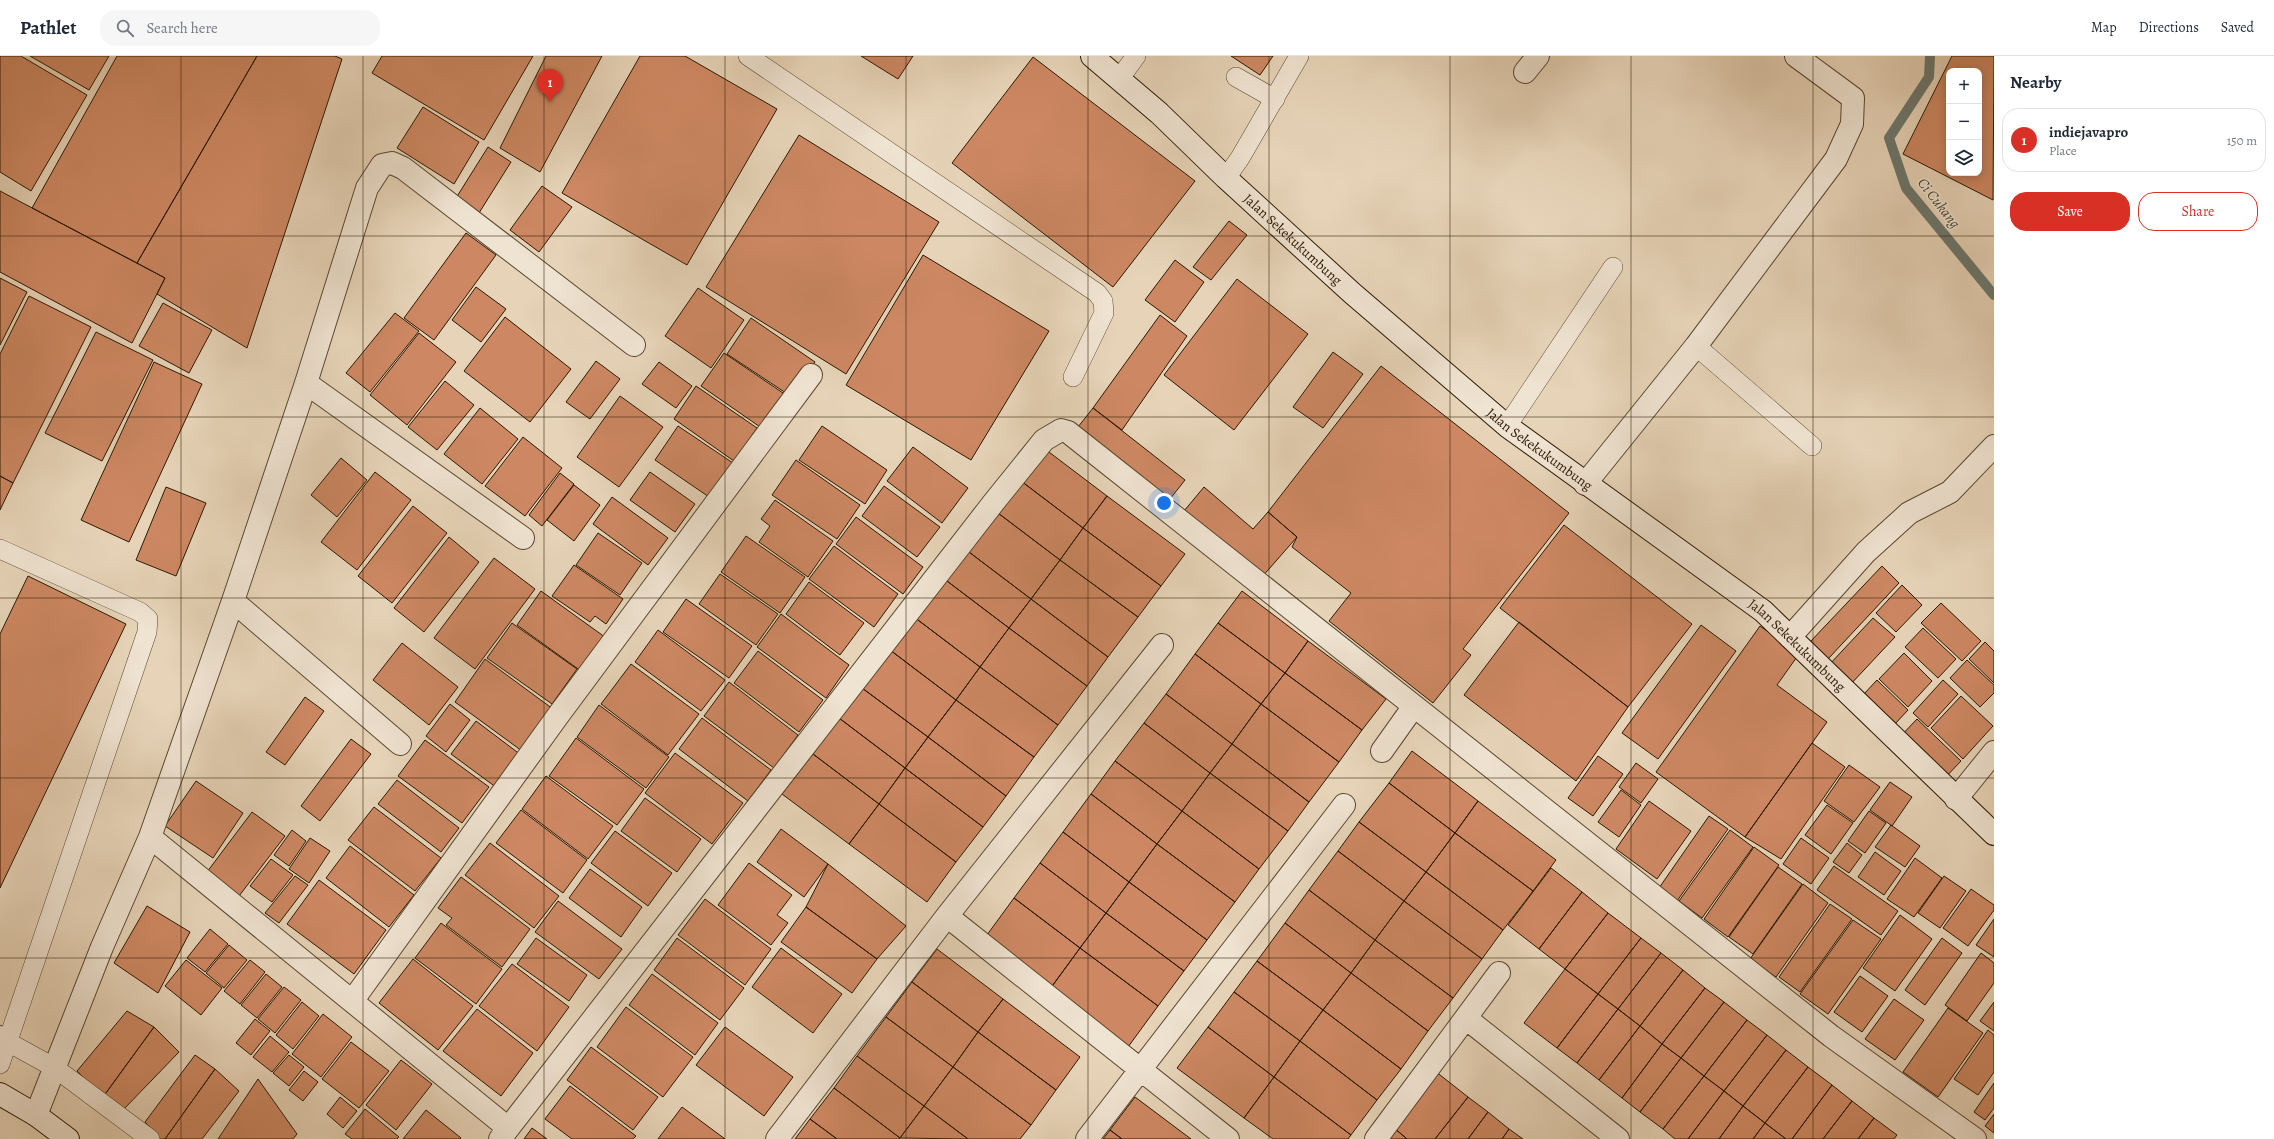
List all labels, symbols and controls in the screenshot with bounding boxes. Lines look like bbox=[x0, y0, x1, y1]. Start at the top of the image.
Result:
search box bbox=[100, 10, 380, 46]
text: Pathlet bbox=[20, 15, 76, 41]
icon: search bbox=[114, 17, 136, 39]
text: Search here bbox=[146, 18, 218, 38]
text: Map bbox=[2091, 18, 2117, 37]
text: Directions bbox=[2139, 18, 2199, 37]
text: Saved bbox=[2221, 18, 2254, 37]
map controls bbox=[1946, 68, 1982, 176]
button: + bbox=[1946, 68, 1982, 104]
pin: 1 bbox=[537, 69, 563, 102]
text: Nearby bbox=[2010, 71, 2061, 94]
button: − bbox=[1946, 104, 1982, 140]
text: indiejavapro bbox=[2049, 122, 2128, 142]
text: 1 bbox=[2022, 132, 2026, 149]
text: 150 m bbox=[2227, 132, 2257, 149]
button: layers bbox=[1946, 140, 1982, 176]
text: Place bbox=[2049, 142, 2077, 159]
water label: Ci Cukang bbox=[1913, 174, 1965, 233]
street label: Jalan Sekekukumbung bbox=[1239, 189, 1347, 289]
button: Save bbox=[2010, 192, 2130, 231]
button: Share bbox=[2138, 192, 2258, 231]
street label: Jalan Sekekukumbung bbox=[1483, 403, 1597, 494]
your location bbox=[1154, 493, 1174, 513]
street label: Jalan Sekekukumbung bbox=[1745, 594, 1850, 696]

